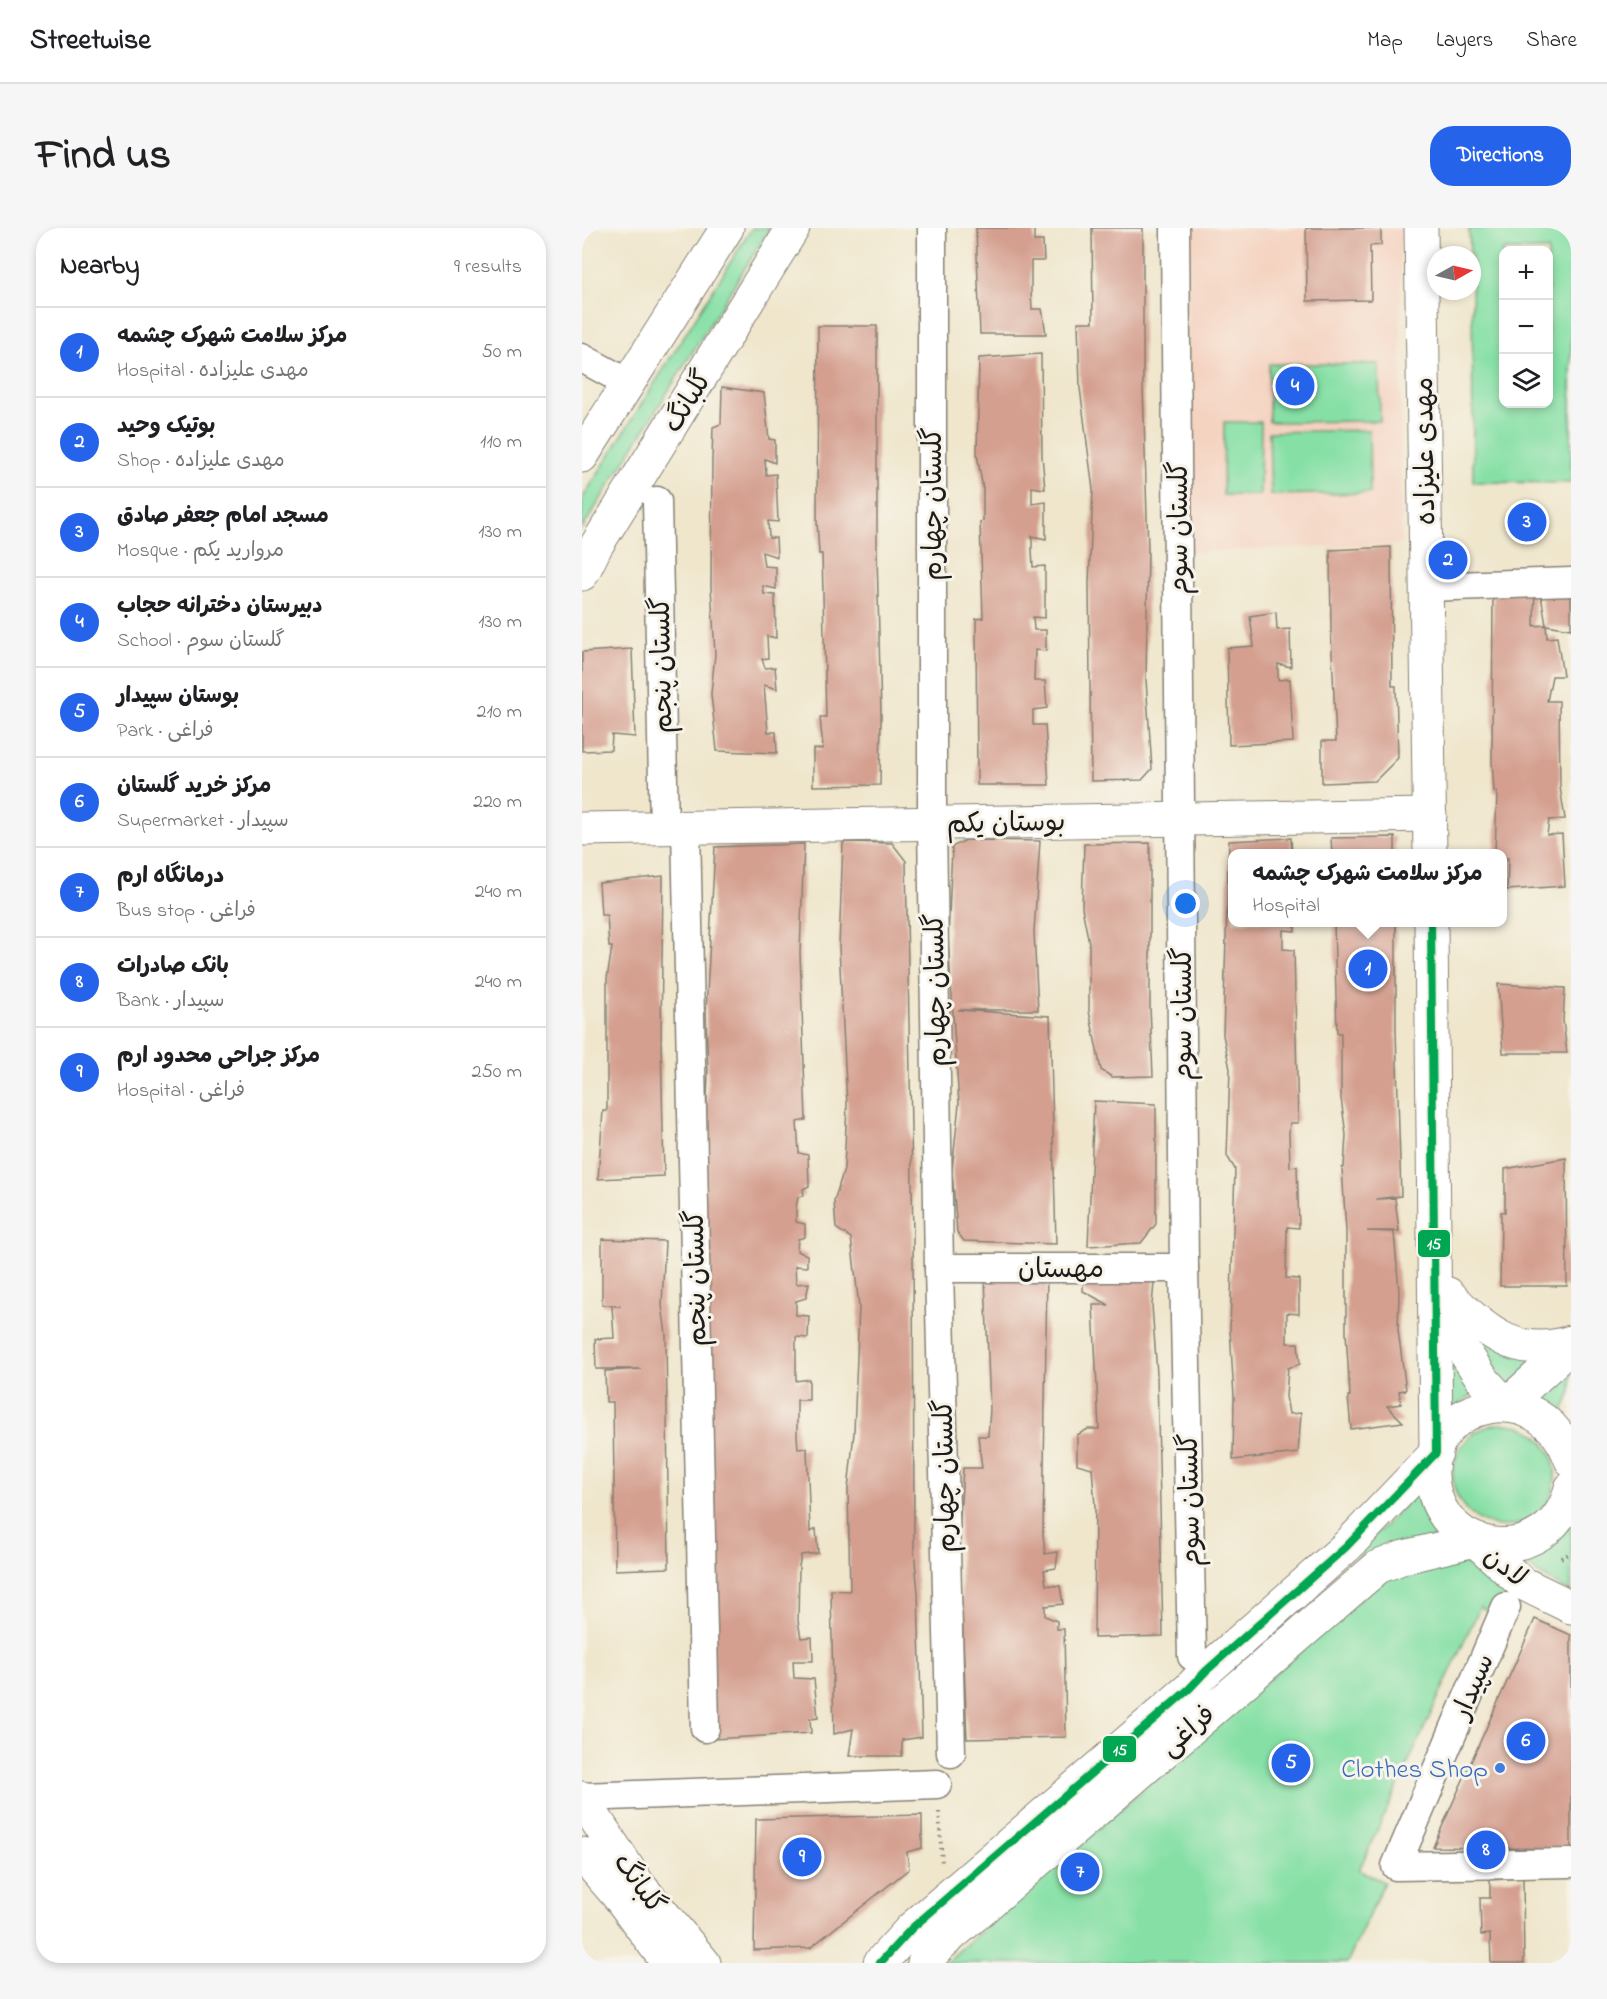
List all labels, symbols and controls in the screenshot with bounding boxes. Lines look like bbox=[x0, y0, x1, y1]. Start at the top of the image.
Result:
text: Streetwise bbox=[30, 21, 151, 62]
text: Map bbox=[1367, 26, 1403, 56]
text: Layers bbox=[1436, 26, 1493, 56]
text: Share bbox=[1526, 26, 1577, 56]
text: Find us bbox=[36, 126, 171, 187]
button: Directions bbox=[1430, 126, 1571, 186]
north arrow bbox=[1427, 246, 1481, 300]
map controls bbox=[1499, 246, 1553, 408]
button: + bbox=[1499, 246, 1553, 300]
text: Nearby bbox=[60, 248, 139, 286]
text: 9 results bbox=[454, 253, 522, 282]
button: − bbox=[1499, 300, 1553, 354]
text: مرکز سلامت شهرک چشمه bbox=[117, 321, 347, 353]
text: 1 bbox=[76, 338, 83, 367]
text: 50 m bbox=[481, 338, 522, 367]
button: layers bbox=[1499, 354, 1553, 408]
text: Hospital · مهدی علیزاده bbox=[117, 357, 309, 386]
street label: گلبانگ bbox=[655, 363, 723, 441]
pin: 4 bbox=[1276, 364, 1314, 408]
street label: مهدی علیزاده bbox=[1406, 377, 1447, 525]
text: بوتیک وحید bbox=[117, 411, 215, 443]
street label: گلستان چهارم bbox=[915, 427, 954, 581]
text: 2 bbox=[75, 428, 84, 457]
text: 110 m bbox=[480, 428, 522, 457]
text: Shop · مهدی علیزاده bbox=[117, 447, 285, 476]
street label: گلستان سوم bbox=[1161, 461, 1200, 595]
pin: 3 bbox=[1508, 500, 1546, 544]
text: مسجد امام جعفر صادق bbox=[117, 501, 329, 533]
text: 3 bbox=[75, 518, 84, 547]
text: 130 m bbox=[478, 518, 522, 547]
text: Mosque · مروارید یکم bbox=[117, 537, 284, 566]
pin: 2 bbox=[1428, 538, 1468, 582]
text: دبیرستان دخترانه حجاب bbox=[117, 591, 323, 623]
street label: گلستان پنجم bbox=[643, 596, 684, 734]
text: 4 bbox=[75, 608, 84, 637]
text: 130 m bbox=[478, 608, 522, 637]
text: School · گلستان سوم bbox=[117, 627, 285, 656]
text: بوستان سپیدار bbox=[117, 681, 239, 713]
text: 5 bbox=[74, 698, 85, 727]
text: 210 m bbox=[477, 698, 522, 727]
text: Park · فراغی bbox=[117, 717, 214, 746]
text: مرکز خرید گلستان bbox=[117, 771, 271, 803]
text: 6 bbox=[75, 788, 84, 817]
text: 220 m bbox=[473, 788, 522, 817]
street label: بوستان یکم bbox=[946, 804, 1066, 845]
text: Supermarket · سپیدار bbox=[117, 807, 289, 836]
popup bbox=[1228, 849, 1507, 927]
text: مرکز سلامت شهرک چشمه bbox=[1252, 859, 1483, 891]
text: درمانگاه ارم bbox=[117, 861, 224, 893]
text: 7 bbox=[75, 878, 84, 907]
text: 240 m bbox=[475, 878, 522, 907]
your location bbox=[1171, 889, 1200, 918]
text: Hospital bbox=[1252, 892, 1320, 921]
text: Bus stop · فراغی bbox=[117, 897, 256, 926]
street label: گلستان چهارم bbox=[917, 913, 958, 1067]
pin: 1 bbox=[1348, 946, 1388, 992]
street label: گلستان سوم bbox=[1165, 947, 1204, 1081]
text: بانک صادرات bbox=[117, 951, 229, 983]
text: 8 bbox=[76, 968, 83, 997]
text: 240 m bbox=[475, 968, 522, 997]
text: Bank · سپیدار bbox=[117, 987, 224, 1016]
text: مرکز جراحی محدود ارم bbox=[117, 1041, 320, 1073]
text: 9 bbox=[76, 1058, 83, 1087]
text: 250 m bbox=[471, 1058, 522, 1087]
text: Hospital · فراغی bbox=[117, 1077, 245, 1106]
street label: گلستان پنجم bbox=[677, 1209, 718, 1347]
line badge: 15 bbox=[1417, 1229, 1451, 1258]
text: 15 bbox=[1427, 1233, 1442, 1257]
street label: مهستان bbox=[1018, 1251, 1104, 1290]
street label: گلستان چهارم bbox=[926, 1399, 967, 1553]
street label: گلستان سوم bbox=[1171, 1433, 1212, 1567]
street label: لادن bbox=[1474, 1538, 1535, 1598]
street label: سپیدار bbox=[1442, 1648, 1506, 1728]
street label: فراغی bbox=[1152, 1697, 1225, 1767]
pin: 6 bbox=[1506, 1718, 1546, 1764]
line badge: 15 bbox=[1102, 1735, 1137, 1763]
text: 15 bbox=[1113, 1739, 1128, 1763]
pin: 5 bbox=[1272, 1740, 1310, 1786]
place label: Clothes Shop bbox=[1341, 1751, 1488, 1790]
marker: Clothes Shop bbox=[1493, 1761, 1507, 1775]
pin: 8 bbox=[1466, 1828, 1506, 1872]
pin: 9 bbox=[782, 1834, 822, 1880]
street label: گلبانگ bbox=[602, 1846, 674, 1923]
pin: 7 bbox=[1060, 1850, 1100, 1894]

